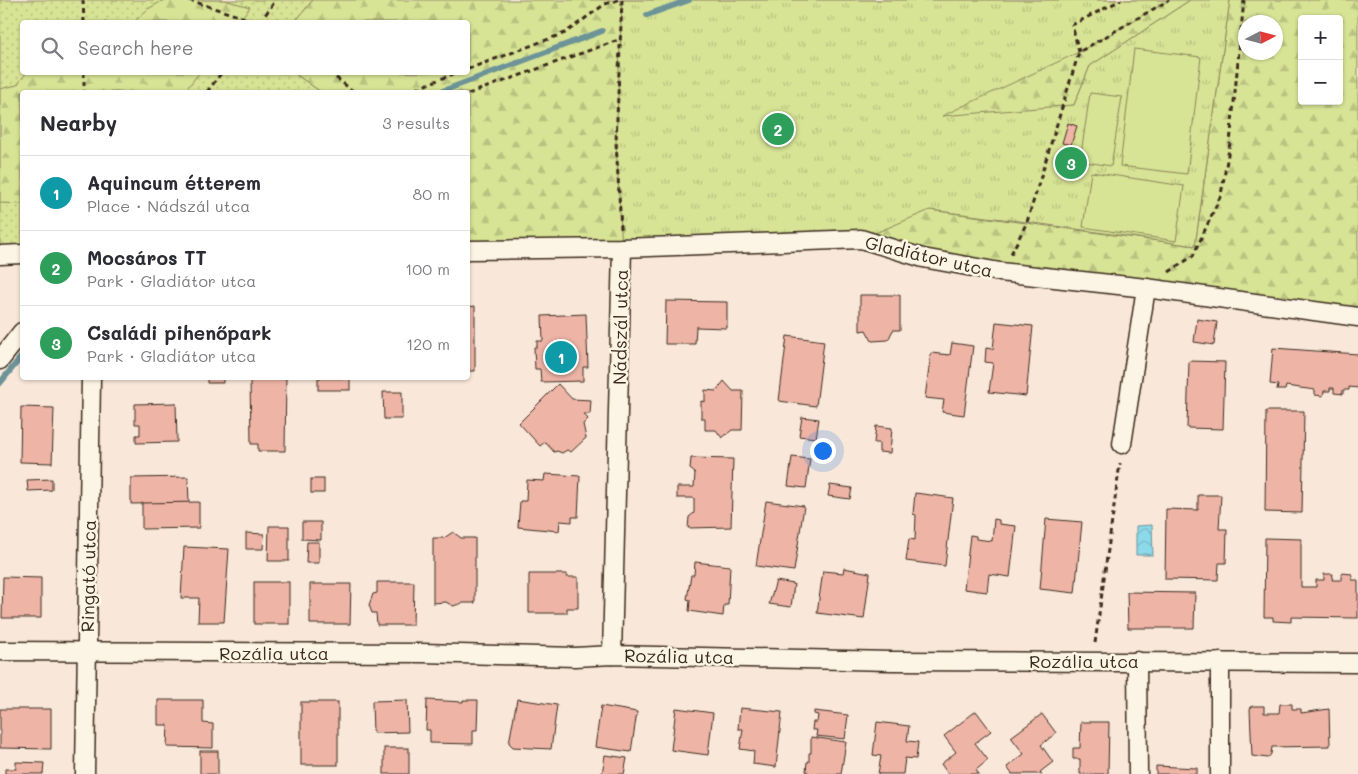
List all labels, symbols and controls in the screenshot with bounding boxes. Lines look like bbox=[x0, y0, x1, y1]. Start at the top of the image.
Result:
north arrow bbox=[1238, 15, 1283, 60]
map controls bbox=[1298, 15, 1343, 105]
button: + bbox=[1298, 15, 1343, 60]
search box bbox=[20, 20, 470, 75]
icon: search bbox=[38, 34, 66, 62]
text: Search here bbox=[78, 35, 194, 60]
button: − bbox=[1298, 60, 1343, 105]
text: Nearby bbox=[40, 109, 117, 136]
pin: 2 bbox=[762, 110, 794, 148]
text: 3 results bbox=[382, 112, 450, 133]
pin: 3 bbox=[1055, 144, 1087, 182]
text: Aquincum étterem bbox=[87, 170, 261, 195]
text: 1 bbox=[52, 183, 60, 204]
text: 80 m bbox=[413, 183, 450, 204]
text: Place · Nádszál utca bbox=[87, 195, 250, 216]
street label: Gladiátor utca bbox=[863, 230, 995, 282]
text: Mocsáros TT bbox=[87, 245, 207, 270]
text: 2 bbox=[52, 258, 60, 279]
text: 100 m bbox=[405, 258, 450, 279]
street label: Nádszál utca bbox=[607, 269, 633, 385]
text: Park · Gladiátor utca bbox=[87, 270, 256, 291]
text: Családi pihenőpark bbox=[87, 320, 271, 345]
text: 3 bbox=[51, 333, 61, 354]
text: 120 m bbox=[406, 333, 450, 354]
pin: 1 bbox=[545, 338, 577, 376]
text: Park · Gladiátor utca bbox=[87, 345, 256, 366]
your location bbox=[810, 438, 836, 464]
street label: Ringató utca bbox=[75, 520, 101, 632]
street label: Rozália utca bbox=[219, 641, 329, 665]
street label: Rozália utca bbox=[624, 643, 734, 669]
street label: Rozália utca bbox=[1029, 649, 1139, 673]

